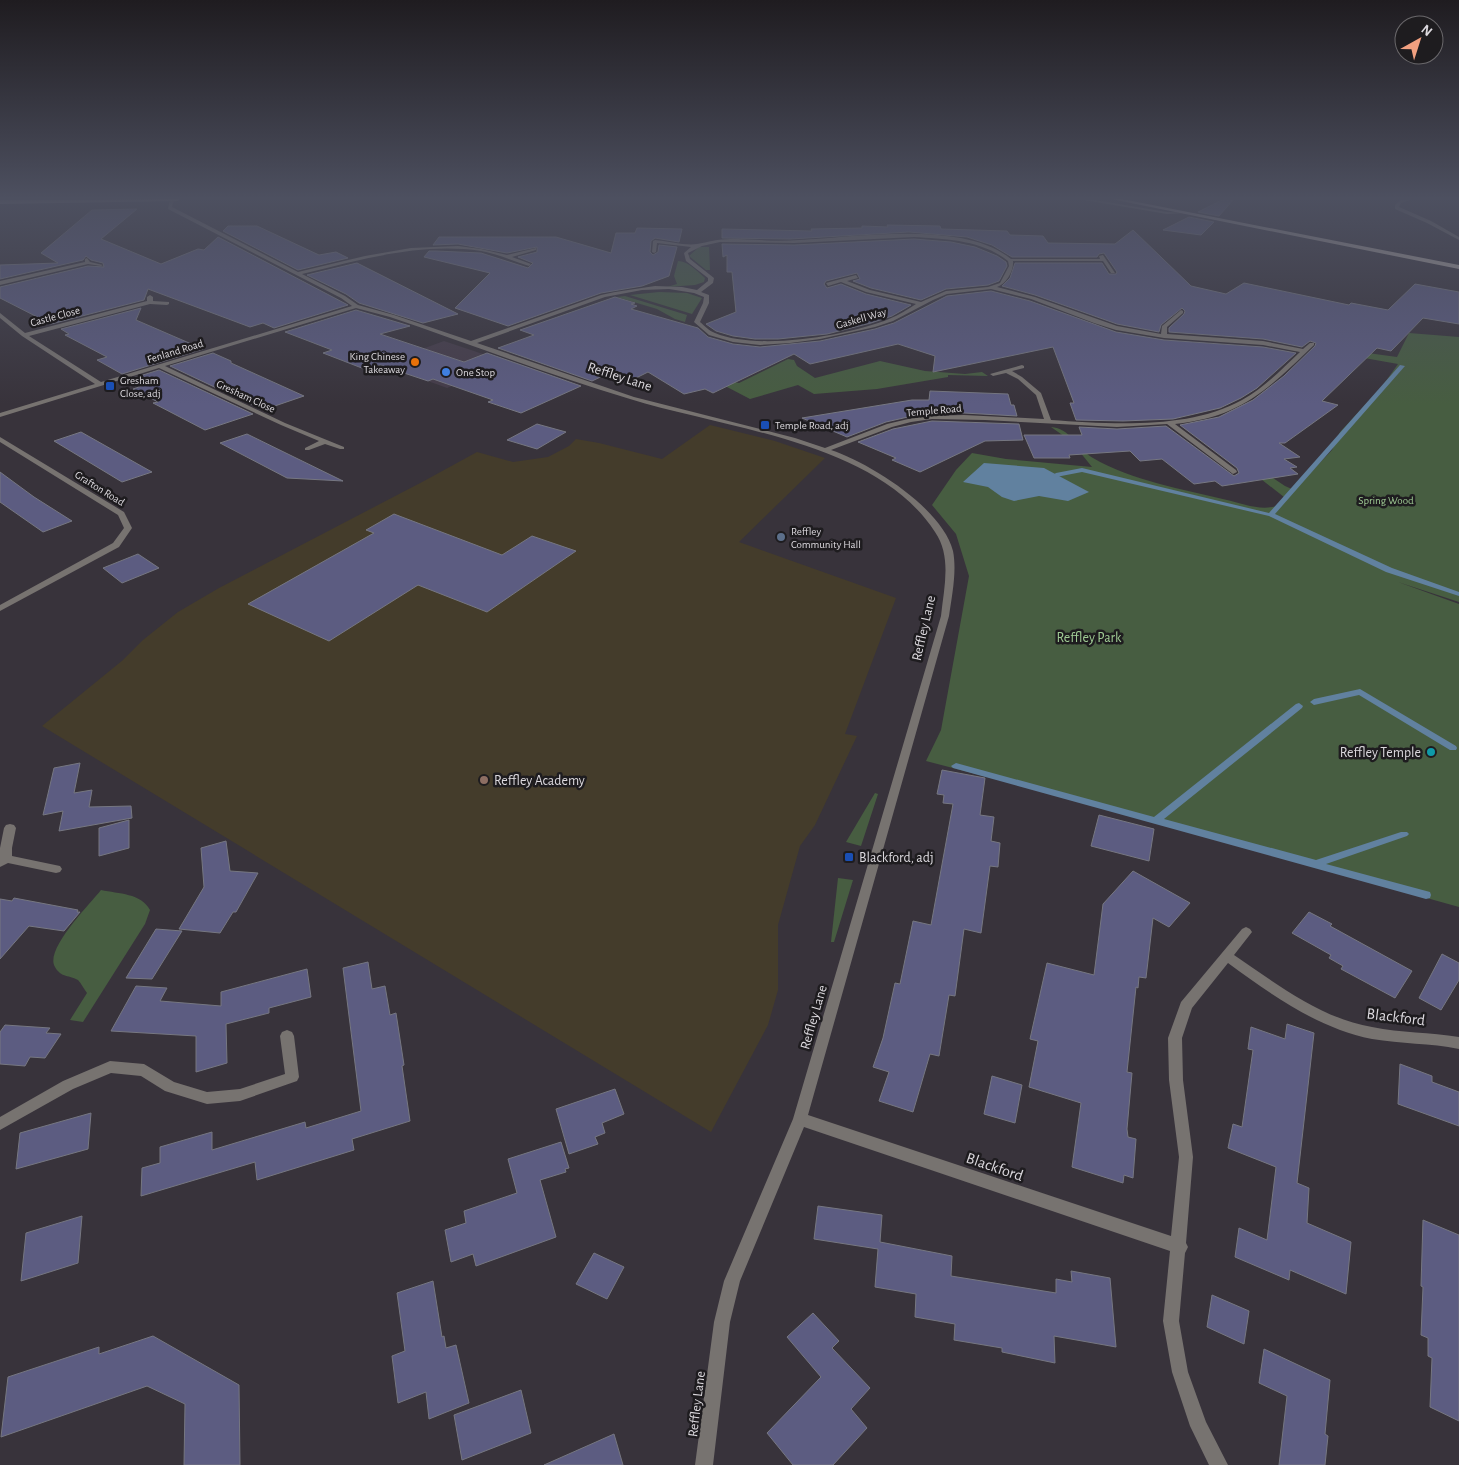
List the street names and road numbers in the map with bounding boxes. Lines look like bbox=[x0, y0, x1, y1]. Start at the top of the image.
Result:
street label: Castle Close bbox=[29, 305, 81, 328]
street label: Gaskell Way bbox=[835, 306, 888, 331]
street label: Fenland Road bbox=[146, 338, 205, 365]
street label: Reffley Lane bbox=[586, 360, 653, 394]
street label: Gresham Close bbox=[215, 378, 277, 415]
street label: Temple Road bbox=[906, 403, 963, 418]
street label: Grafton Road bbox=[73, 469, 127, 508]
street label: Reffley Lane bbox=[910, 594, 938, 662]
street label: Reffley Lane bbox=[798, 983, 830, 1051]
street label: Blackford bbox=[1366, 1005, 1426, 1029]
street label: Blackford bbox=[964, 1150, 1025, 1184]
street label: Reffley Lane bbox=[686, 1370, 708, 1438]

